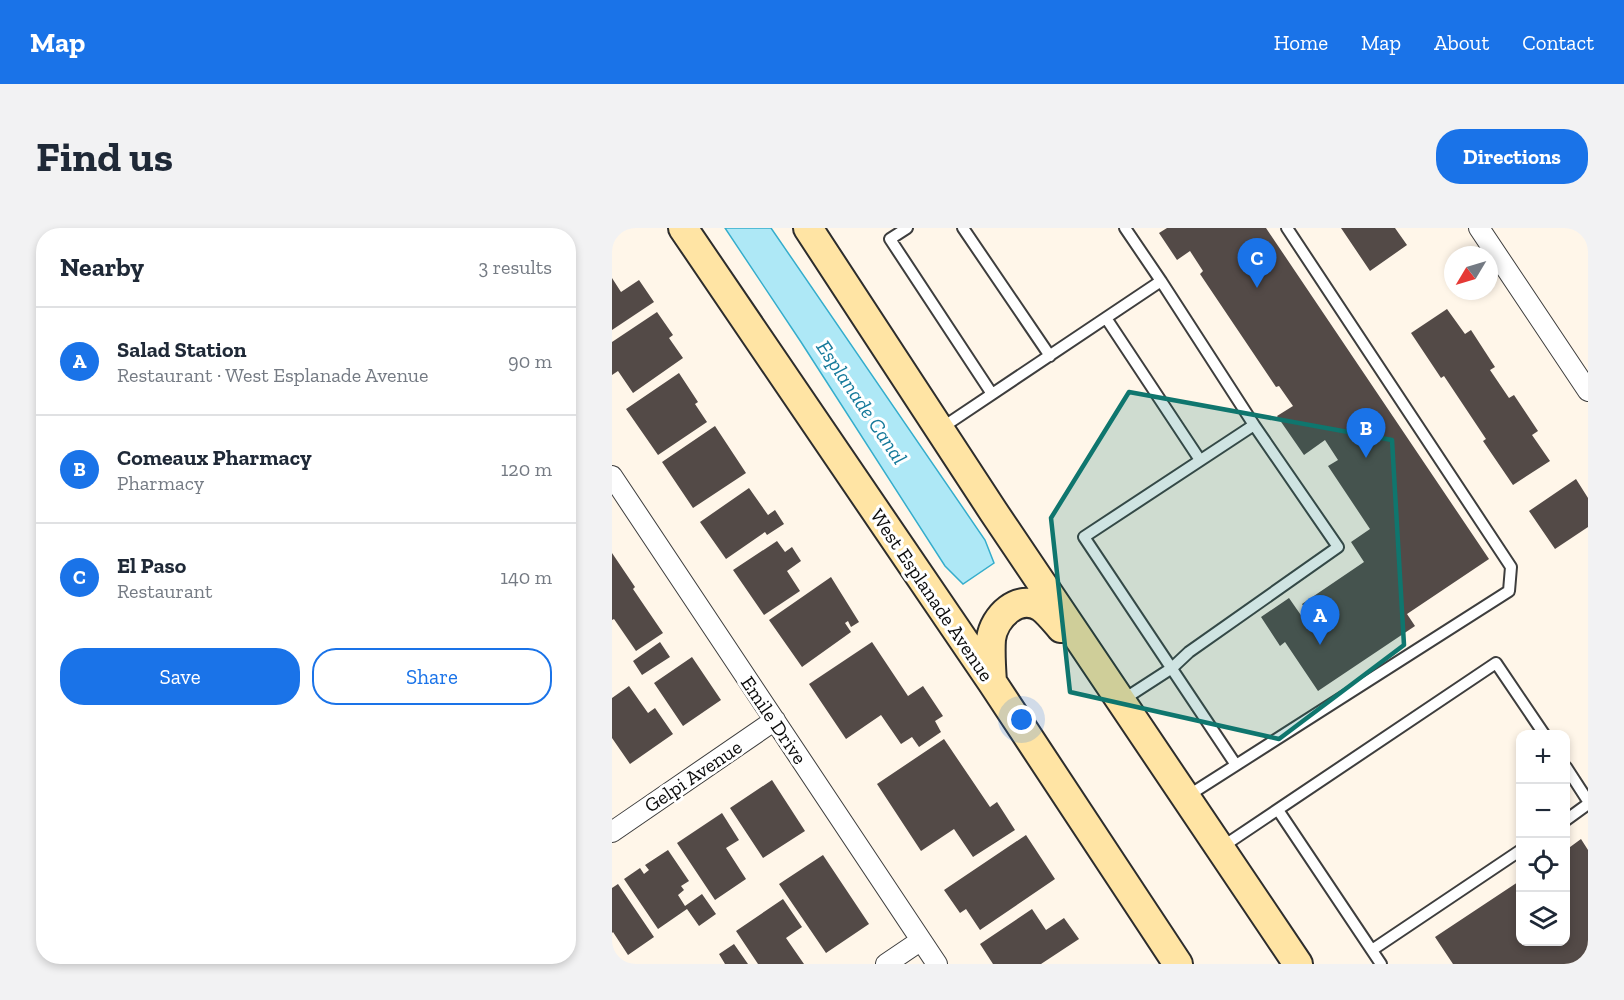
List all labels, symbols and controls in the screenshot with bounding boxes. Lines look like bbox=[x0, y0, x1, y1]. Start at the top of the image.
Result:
text: Map bbox=[30, 26, 85, 59]
text: Home bbox=[1274, 30, 1328, 55]
text: Map bbox=[1361, 30, 1401, 55]
text: About bbox=[1434, 30, 1489, 55]
text: Contact bbox=[1522, 30, 1594, 55]
button: Directions bbox=[1436, 129, 1588, 184]
text: Find us bbox=[36, 131, 173, 182]
pin: C bbox=[1238, 238, 1276, 288]
north arrow bbox=[1444, 246, 1498, 300]
text: Nearby bbox=[60, 251, 144, 283]
text: 3 results bbox=[478, 255, 552, 279]
water label: Esplanade Canal bbox=[811, 335, 913, 469]
text: Salad Station bbox=[117, 336, 246, 363]
text: A bbox=[73, 349, 86, 373]
text: 90 m bbox=[508, 349, 552, 373]
text: Restaurant · West Esplanade Avenue bbox=[117, 363, 428, 387]
pin: B bbox=[1346, 408, 1386, 458]
text: Comeaux Pharmacy bbox=[117, 444, 312, 471]
text: B bbox=[73, 457, 86, 481]
text: 120 m bbox=[501, 457, 552, 481]
text: Pharmacy bbox=[117, 471, 204, 495]
street label: West Esplanade Avenue bbox=[865, 504, 999, 686]
text: El Paso bbox=[117, 552, 186, 579]
text: C bbox=[73, 565, 86, 589]
text: 140 m bbox=[500, 565, 552, 589]
text: Restaurant bbox=[117, 579, 213, 603]
pin: A bbox=[1300, 596, 1340, 645]
button: Save bbox=[60, 648, 300, 705]
button: Share bbox=[312, 648, 552, 705]
street label: Emile Drive bbox=[736, 671, 812, 769]
your location bbox=[1007, 705, 1036, 734]
map controls bbox=[1516, 730, 1570, 946]
button: + bbox=[1516, 730, 1570, 784]
street label: Gelpi Avenue bbox=[640, 735, 746, 817]
button: − bbox=[1516, 784, 1570, 838]
button: locate bbox=[1516, 838, 1570, 892]
button: layers bbox=[1516, 892, 1570, 946]

